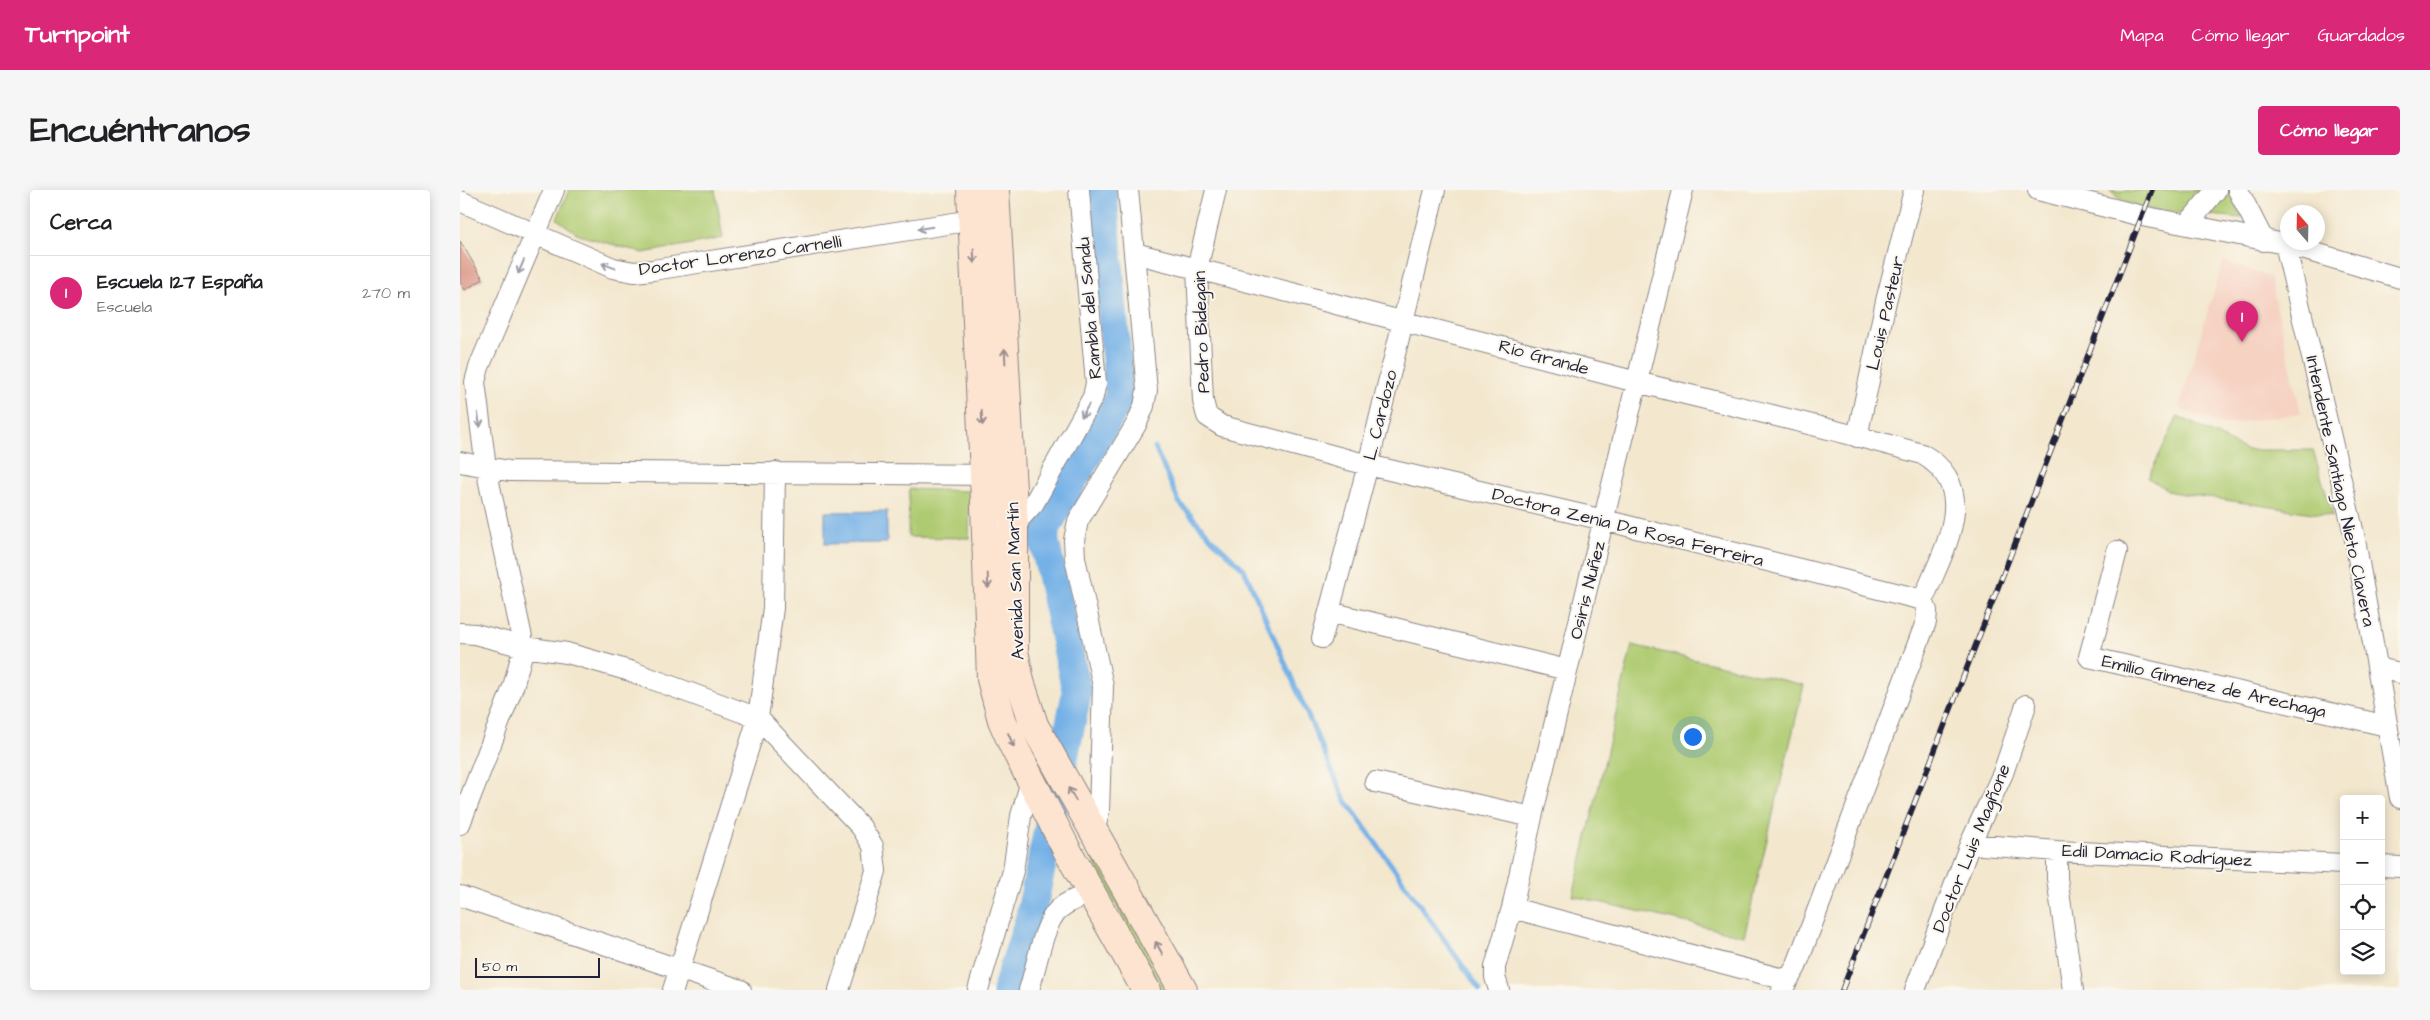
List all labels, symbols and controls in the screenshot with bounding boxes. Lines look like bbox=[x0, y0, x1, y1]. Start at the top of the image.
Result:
text: Turnpoint bbox=[25, 18, 130, 52]
text: Mapa bbox=[2120, 23, 2164, 48]
text: Cómo llegar bbox=[2192, 23, 2290, 48]
text: Guardados bbox=[2318, 23, 2405, 48]
text: Encuéntranos bbox=[30, 106, 251, 155]
button: Cómo llegar bbox=[2258, 106, 2400, 155]
north arrow bbox=[2280, 205, 2325, 250]
text: Cerca bbox=[50, 208, 112, 237]
one-way arrow bbox=[917, 223, 933, 233]
street label: Doctor Lorenzo Carnelli bbox=[637, 229, 843, 282]
street label: Rambla del Sandu bbox=[1071, 236, 1108, 380]
one-way arrow bbox=[970, 248, 979, 264]
street label: Louis Pasteur bbox=[1860, 254, 1911, 373]
one-way arrow bbox=[516, 259, 526, 274]
one-way arrow bbox=[602, 261, 617, 270]
text: Escuela 127 España bbox=[97, 269, 263, 296]
street label: Pedro Bidegain bbox=[1187, 270, 1217, 394]
text: 1 bbox=[65, 282, 67, 304]
text: 270 m bbox=[362, 282, 410, 304]
text: Escuela bbox=[97, 296, 152, 318]
pin: 1 bbox=[2226, 301, 2258, 342]
street label: Río Grande bbox=[1496, 333, 1592, 382]
one-way arrow bbox=[1000, 349, 1009, 365]
street label: Intendente Santiago Nieto Clavera bbox=[2299, 353, 2382, 629]
street label: L. Cardozo bbox=[1357, 367, 1404, 463]
one-way arrow bbox=[1080, 403, 1090, 417]
one-way arrow bbox=[977, 410, 986, 426]
one-way arrow bbox=[474, 412, 484, 428]
street label: Doctora Zenia Da Rosa Ferreira bbox=[1490, 482, 1766, 573]
street label: Avenida San Martín bbox=[1000, 502, 1031, 660]
street label: Osiris Nuñez bbox=[1563, 538, 1612, 642]
one-way arrow bbox=[983, 572, 993, 589]
street label: Emilio Gimenez de Arechaga bbox=[2099, 649, 2328, 725]
your location bbox=[1680, 724, 1706, 750]
one-way arrow bbox=[1006, 732, 1016, 747]
street label: Doctor Luis Magñone bbox=[1926, 760, 2018, 936]
one-way arrow bbox=[1066, 787, 1076, 802]
map controls bbox=[2340, 795, 2385, 975]
button: + bbox=[2340, 795, 2385, 840]
street label: Edil Damacio Rodríguez bbox=[2061, 838, 2253, 874]
button: − bbox=[2340, 840, 2385, 885]
button: locate bbox=[2340, 885, 2385, 930]
button: layers bbox=[2340, 930, 2385, 975]
one-way arrow bbox=[1154, 940, 1164, 955]
scale bar bbox=[475, 955, 600, 978]
text: 50 m bbox=[482, 957, 517, 977]

